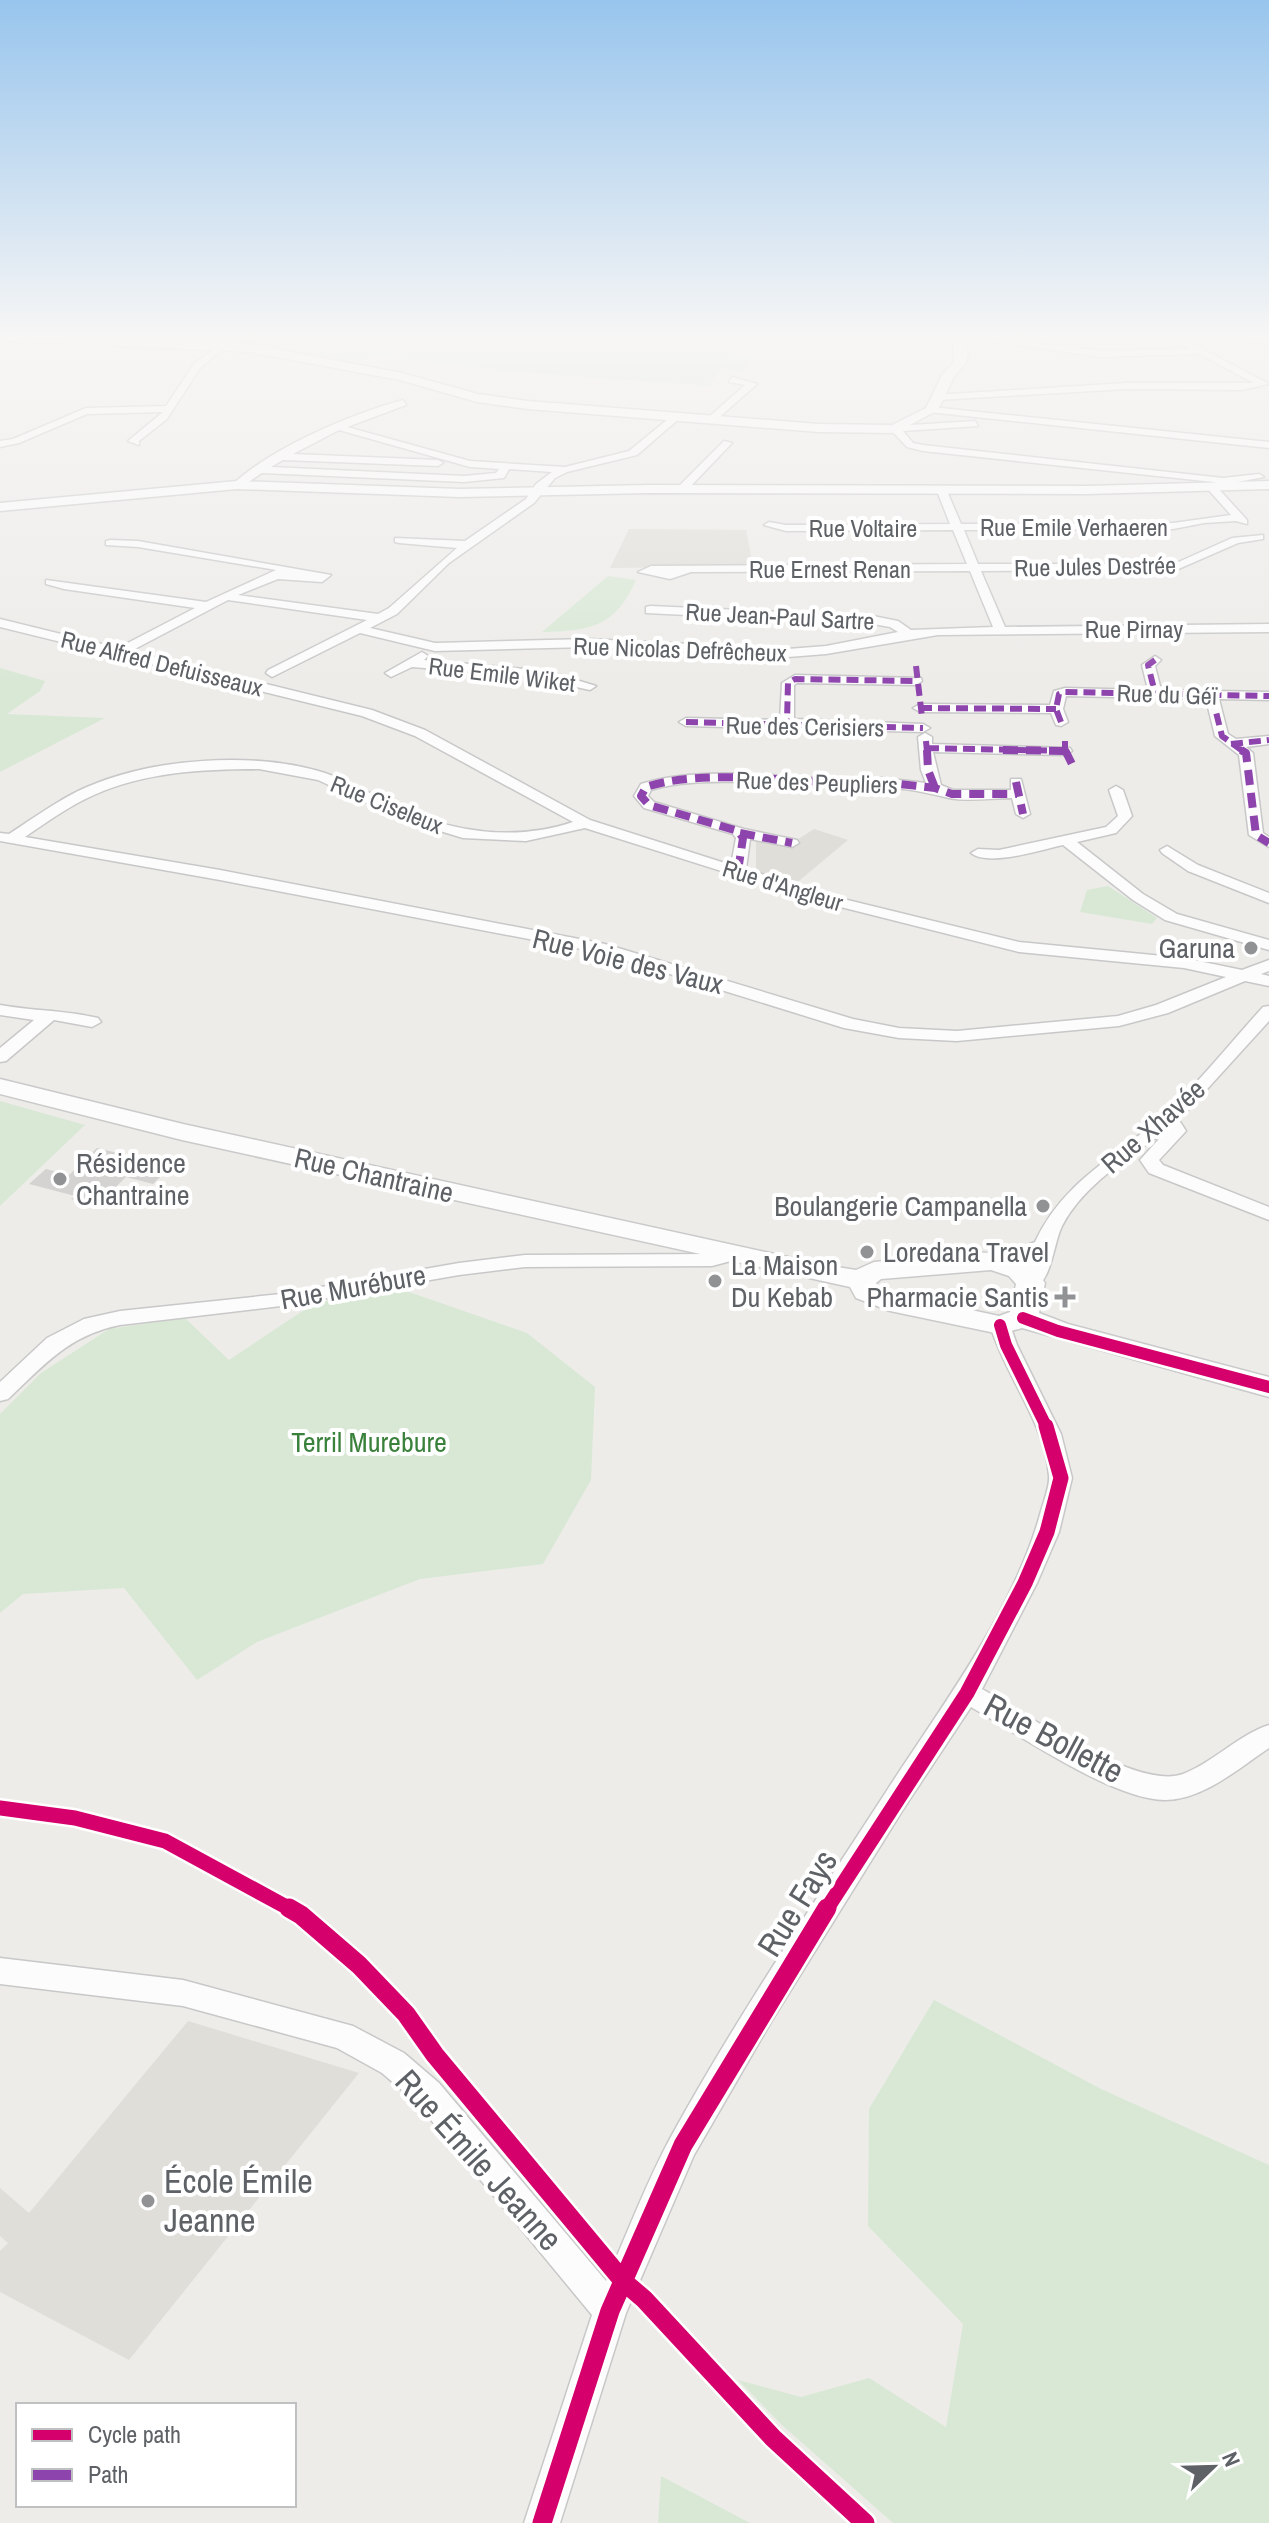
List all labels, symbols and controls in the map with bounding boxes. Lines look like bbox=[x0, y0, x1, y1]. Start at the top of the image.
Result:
street label: Rue Emile Verhaeren bbox=[980, 511, 1168, 543]
street label: Rue Voltaire bbox=[809, 512, 917, 544]
street label: Rue Jules Destrée bbox=[1014, 549, 1176, 583]
street label: Rue Ernest Renan bbox=[749, 553, 911, 585]
street label: Rue Jean-Paul Sartre bbox=[685, 595, 875, 637]
street label: Rue Pirnay bbox=[1085, 613, 1183, 645]
street label: Rue Alfred Defuisseaux bbox=[58, 622, 266, 704]
street label: Rue Nicolas Defrêcheux bbox=[573, 629, 787, 669]
street label: Rue Emile Wiket bbox=[427, 649, 578, 699]
street label: Rue du Géï bbox=[1116, 676, 1218, 712]
street label: Rue des Cerisiers bbox=[725, 709, 885, 743]
street label: Rue des Peupliers bbox=[736, 763, 898, 801]
street label: Rue Ciseleux bbox=[326, 767, 448, 841]
street label: Rue d'Angleur bbox=[719, 852, 847, 919]
street label: Rue Voie des Vaux bbox=[529, 919, 728, 1003]
place label: Garuna bbox=[1158, 929, 1235, 967]
marker: Garuna bbox=[1242, 939, 1260, 957]
street label: Rue Xhavée bbox=[1093, 1070, 1213, 1182]
street label: Rue Chantraine bbox=[291, 1138, 457, 1212]
place label: Résidence Chantraine bbox=[76, 1144, 190, 1214]
marker: Résidence Chantraine bbox=[51, 1170, 69, 1188]
place label: Boulangerie Campanella bbox=[774, 1187, 1027, 1225]
marker: Boulangerie Campanella bbox=[1034, 1197, 1052, 1215]
place label: Loredana Travel bbox=[883, 1233, 1049, 1271]
marker: Loredana Travel bbox=[858, 1243, 876, 1261]
place label: La Maison Du Kebab bbox=[731, 1246, 838, 1316]
street label: Rue Murébure bbox=[277, 1256, 429, 1318]
marker: La Maison Du Kebab bbox=[706, 1272, 724, 1290]
place label: Pharmacie Santis bbox=[866, 1278, 1049, 1316]
marker: Pharmacie Santis bbox=[1056, 1288, 1074, 1306]
park label: Terril Murebure bbox=[291, 1423, 447, 1461]
street label: Rue Bollette bbox=[976, 1682, 1132, 1794]
street label: Rue Fays bbox=[746, 1841, 848, 1965]
street label: Rue Émile Jeanne bbox=[385, 2059, 573, 2261]
place label: École Émile Jeanne bbox=[164, 2158, 313, 2243]
marker: École Émile Jeanne bbox=[139, 2192, 157, 2210]
legend bbox=[16, 2403, 296, 2507]
text: Cycle path bbox=[88, 2418, 181, 2450]
north arrow bbox=[1173, 2427, 1253, 2507]
text: N bbox=[1215, 2447, 1248, 2471]
text: Path bbox=[88, 2458, 129, 2490]

